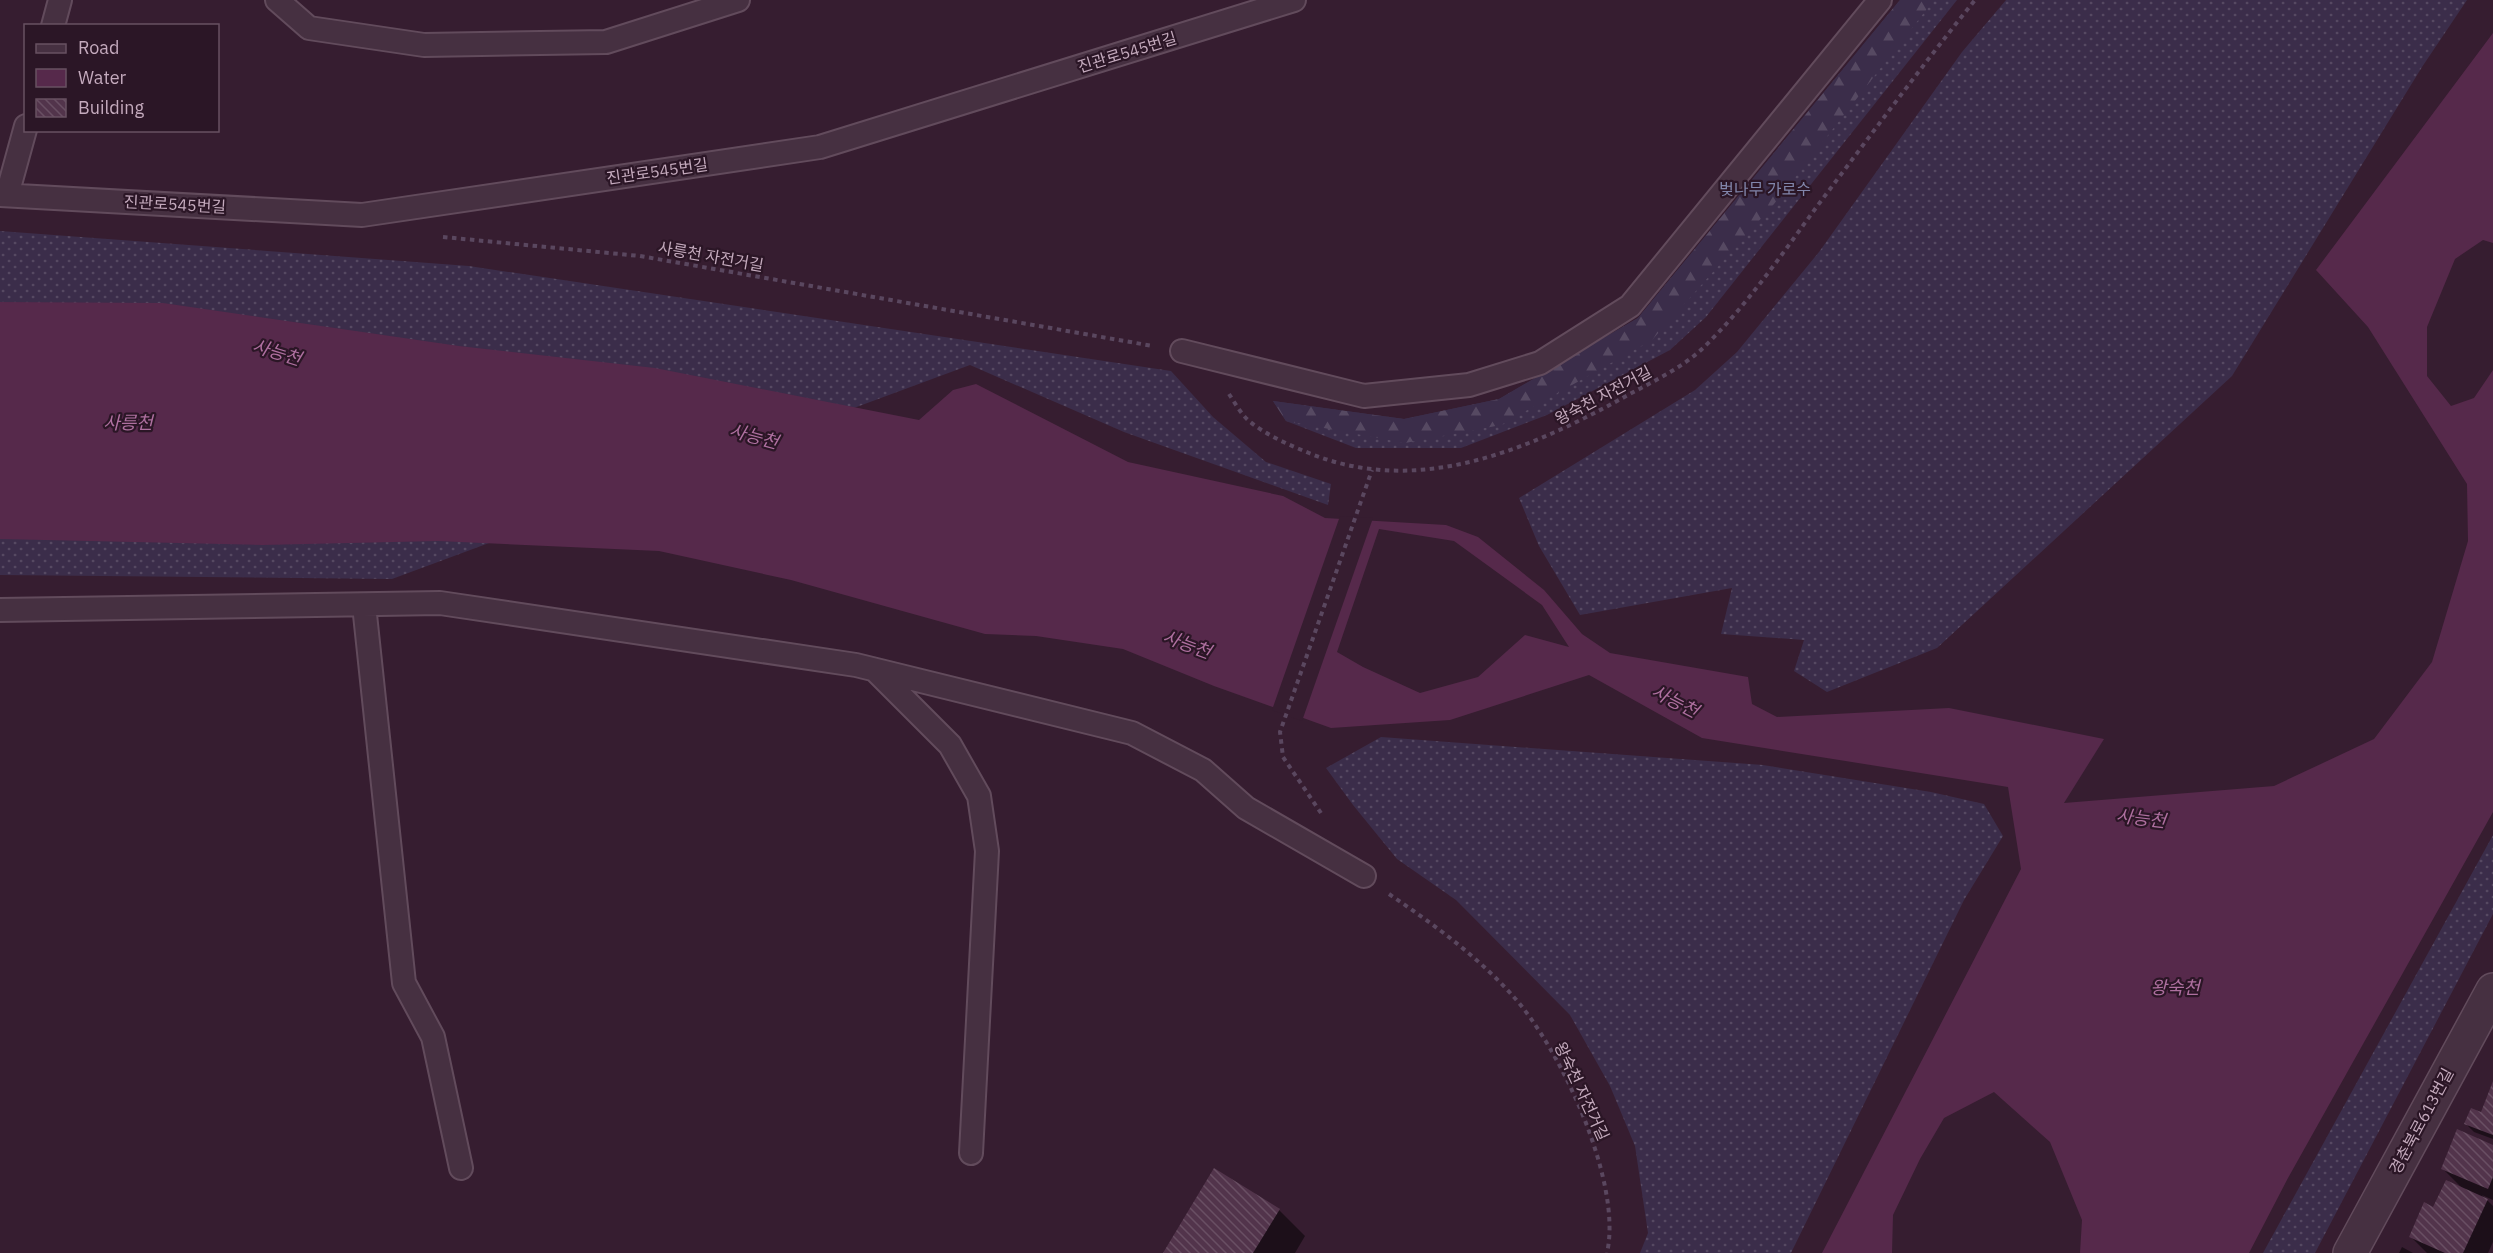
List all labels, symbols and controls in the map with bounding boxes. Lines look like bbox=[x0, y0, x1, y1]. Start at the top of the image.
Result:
legend bbox=[24, 24, 219, 132]
street label: 진관로545번길 bbox=[1075, 27, 1179, 77]
text: Road bbox=[78, 36, 119, 59]
text: Water bbox=[78, 66, 127, 89]
text: Building bbox=[78, 96, 145, 119]
street label: 진관로545번길 bbox=[605, 154, 709, 188]
park label: 벚나무 가로수 bbox=[1719, 179, 1811, 199]
street label: 진관로545번길 bbox=[123, 191, 227, 217]
street label: 사릉천 자전거길 bbox=[657, 237, 765, 275]
water label: 사능천 bbox=[250, 334, 306, 371]
street label: 왕숙천 자전거길 bbox=[1551, 361, 1655, 429]
water label: 사릉천 bbox=[103, 411, 155, 434]
water label: 사능천 bbox=[727, 418, 783, 454]
water label: 사능천 bbox=[1160, 625, 1217, 664]
water label: 사능천 bbox=[1648, 679, 1705, 724]
water label: 사능천 bbox=[2115, 804, 2169, 833]
water label: 왕숙천 bbox=[2150, 976, 2202, 999]
street label: 왕숙천 자전거길 bbox=[1550, 1038, 1614, 1144]
street label: 경춘북로613번길 bbox=[2385, 1065, 2457, 1177]

